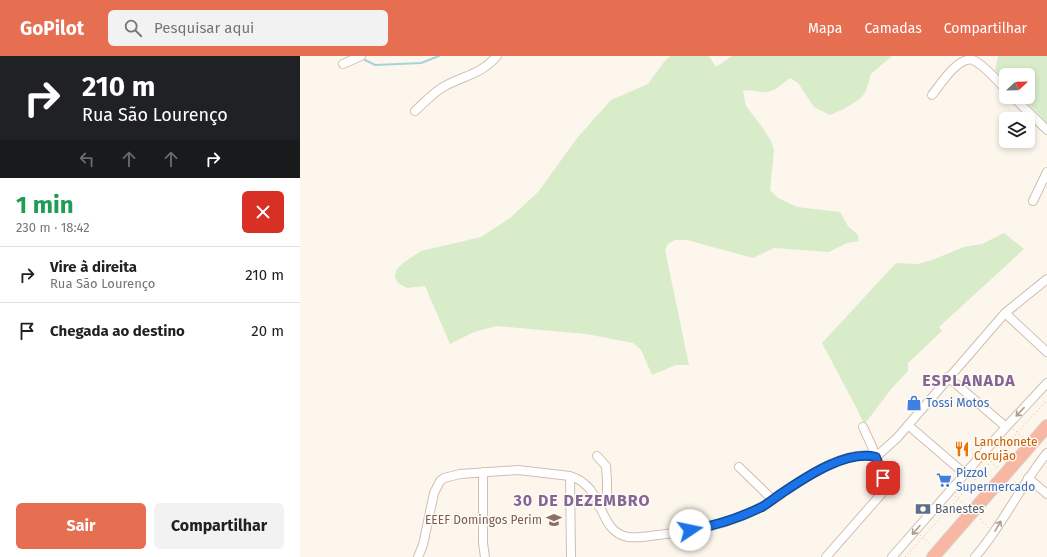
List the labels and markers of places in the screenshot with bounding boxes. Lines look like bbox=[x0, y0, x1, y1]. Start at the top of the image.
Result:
shop icon: Tossi Motos bbox=[905, 394, 923, 412]
place label: Tossi Motos bbox=[926, 396, 990, 410]
place label: Lanchonete Corujão bbox=[974, 435, 1037, 463]
restaurant icon: Lanchonete Corujão bbox=[953, 440, 971, 458]
pin bbox=[866, 461, 900, 495]
place label: Pizzol Supermercado bbox=[956, 466, 1035, 494]
supermarket icon: Pizzol Supermercado bbox=[935, 471, 953, 489]
bank icon: Banestes bbox=[914, 500, 932, 518]
place label: Banestes bbox=[935, 502, 985, 516]
school or university icon: EEEF Domingos Perim bbox=[545, 511, 563, 529]
place label: EEEF Domingos Perim bbox=[425, 513, 542, 527]

